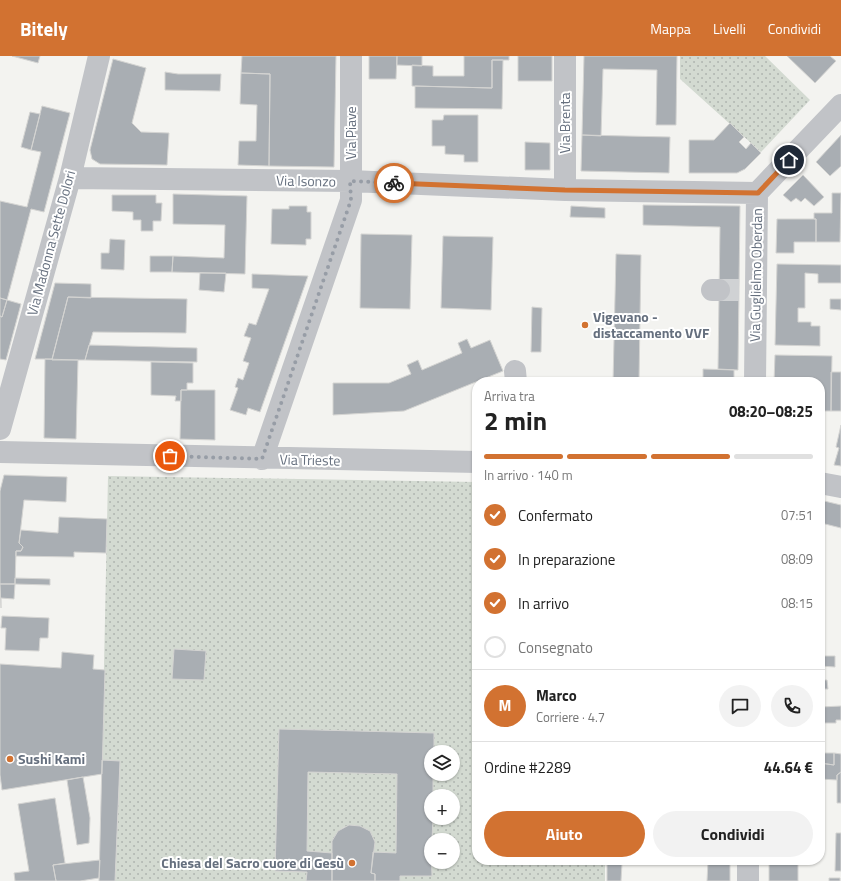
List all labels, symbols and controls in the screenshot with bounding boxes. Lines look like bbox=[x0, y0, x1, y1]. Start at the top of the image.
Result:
text: Bitely bbox=[20, 14, 68, 43]
text: Mappa bbox=[650, 18, 691, 39]
text: Livelli bbox=[713, 18, 746, 39]
text: Condividi bbox=[768, 18, 821, 39]
street label: Via Brenta bbox=[554, 92, 575, 154]
street label: Via Piave bbox=[340, 106, 361, 160]
pin bbox=[772, 143, 806, 177]
icon: home bbox=[778, 149, 800, 171]
courier bbox=[374, 163, 414, 203]
street label: Via Madonna Sette Dolori bbox=[21, 168, 80, 318]
street label: Via Isonzo bbox=[276, 169, 336, 192]
icon: bike bbox=[383, 172, 405, 194]
street label: Via Guglielmo Oberdan bbox=[744, 208, 767, 342]
place label: Vigevano - distaccamento VVF bbox=[593, 306, 710, 343]
marker: Vigevano - distaccamento VVF bbox=[580, 320, 590, 330]
text: Arriva tra bbox=[484, 386, 535, 406]
text: 08:20–08:25 bbox=[729, 400, 813, 423]
text: 2 min bbox=[484, 401, 547, 440]
pin bbox=[153, 439, 187, 473]
icon: bag bbox=[159, 445, 181, 467]
street label: Via Trieste bbox=[279, 448, 341, 471]
text: In arrivo · 140 m bbox=[484, 465, 573, 485]
icon: check bbox=[484, 504, 506, 526]
text: Confermato bbox=[518, 504, 593, 527]
text: 07:51 bbox=[781, 505, 813, 525]
icon: check bbox=[484, 548, 506, 570]
text: In preparazione bbox=[518, 548, 615, 571]
text: 08:09 bbox=[781, 549, 813, 569]
icon: check bbox=[484, 592, 506, 614]
text: In arrivo bbox=[518, 592, 569, 615]
text: 08:15 bbox=[781, 593, 813, 613]
text: Consegnato bbox=[518, 636, 593, 659]
text: Marco bbox=[536, 684, 577, 707]
button: chat bbox=[719, 685, 761, 727]
button: phone bbox=[771, 685, 813, 727]
text: M bbox=[499, 694, 511, 717]
text: Corriere · 4.7 bbox=[536, 707, 605, 727]
map controls bbox=[424, 745, 460, 869]
button: layers bbox=[424, 745, 460, 781]
place label: Sushi Kami bbox=[18, 748, 85, 769]
marker: Sushi Kami bbox=[5, 754, 15, 764]
text: Ordine #2289 bbox=[484, 756, 571, 779]
text: 44.64 € bbox=[764, 756, 813, 779]
button: + bbox=[424, 789, 460, 825]
button: Aiuto bbox=[484, 811, 645, 857]
button: Condividi bbox=[653, 811, 813, 857]
button: − bbox=[424, 833, 460, 869]
place label: Chiesa del Sacro cuore di Gesù bbox=[161, 852, 344, 873]
marker: Chiesa del Sacro cuore di Gesù bbox=[347, 858, 357, 868]

